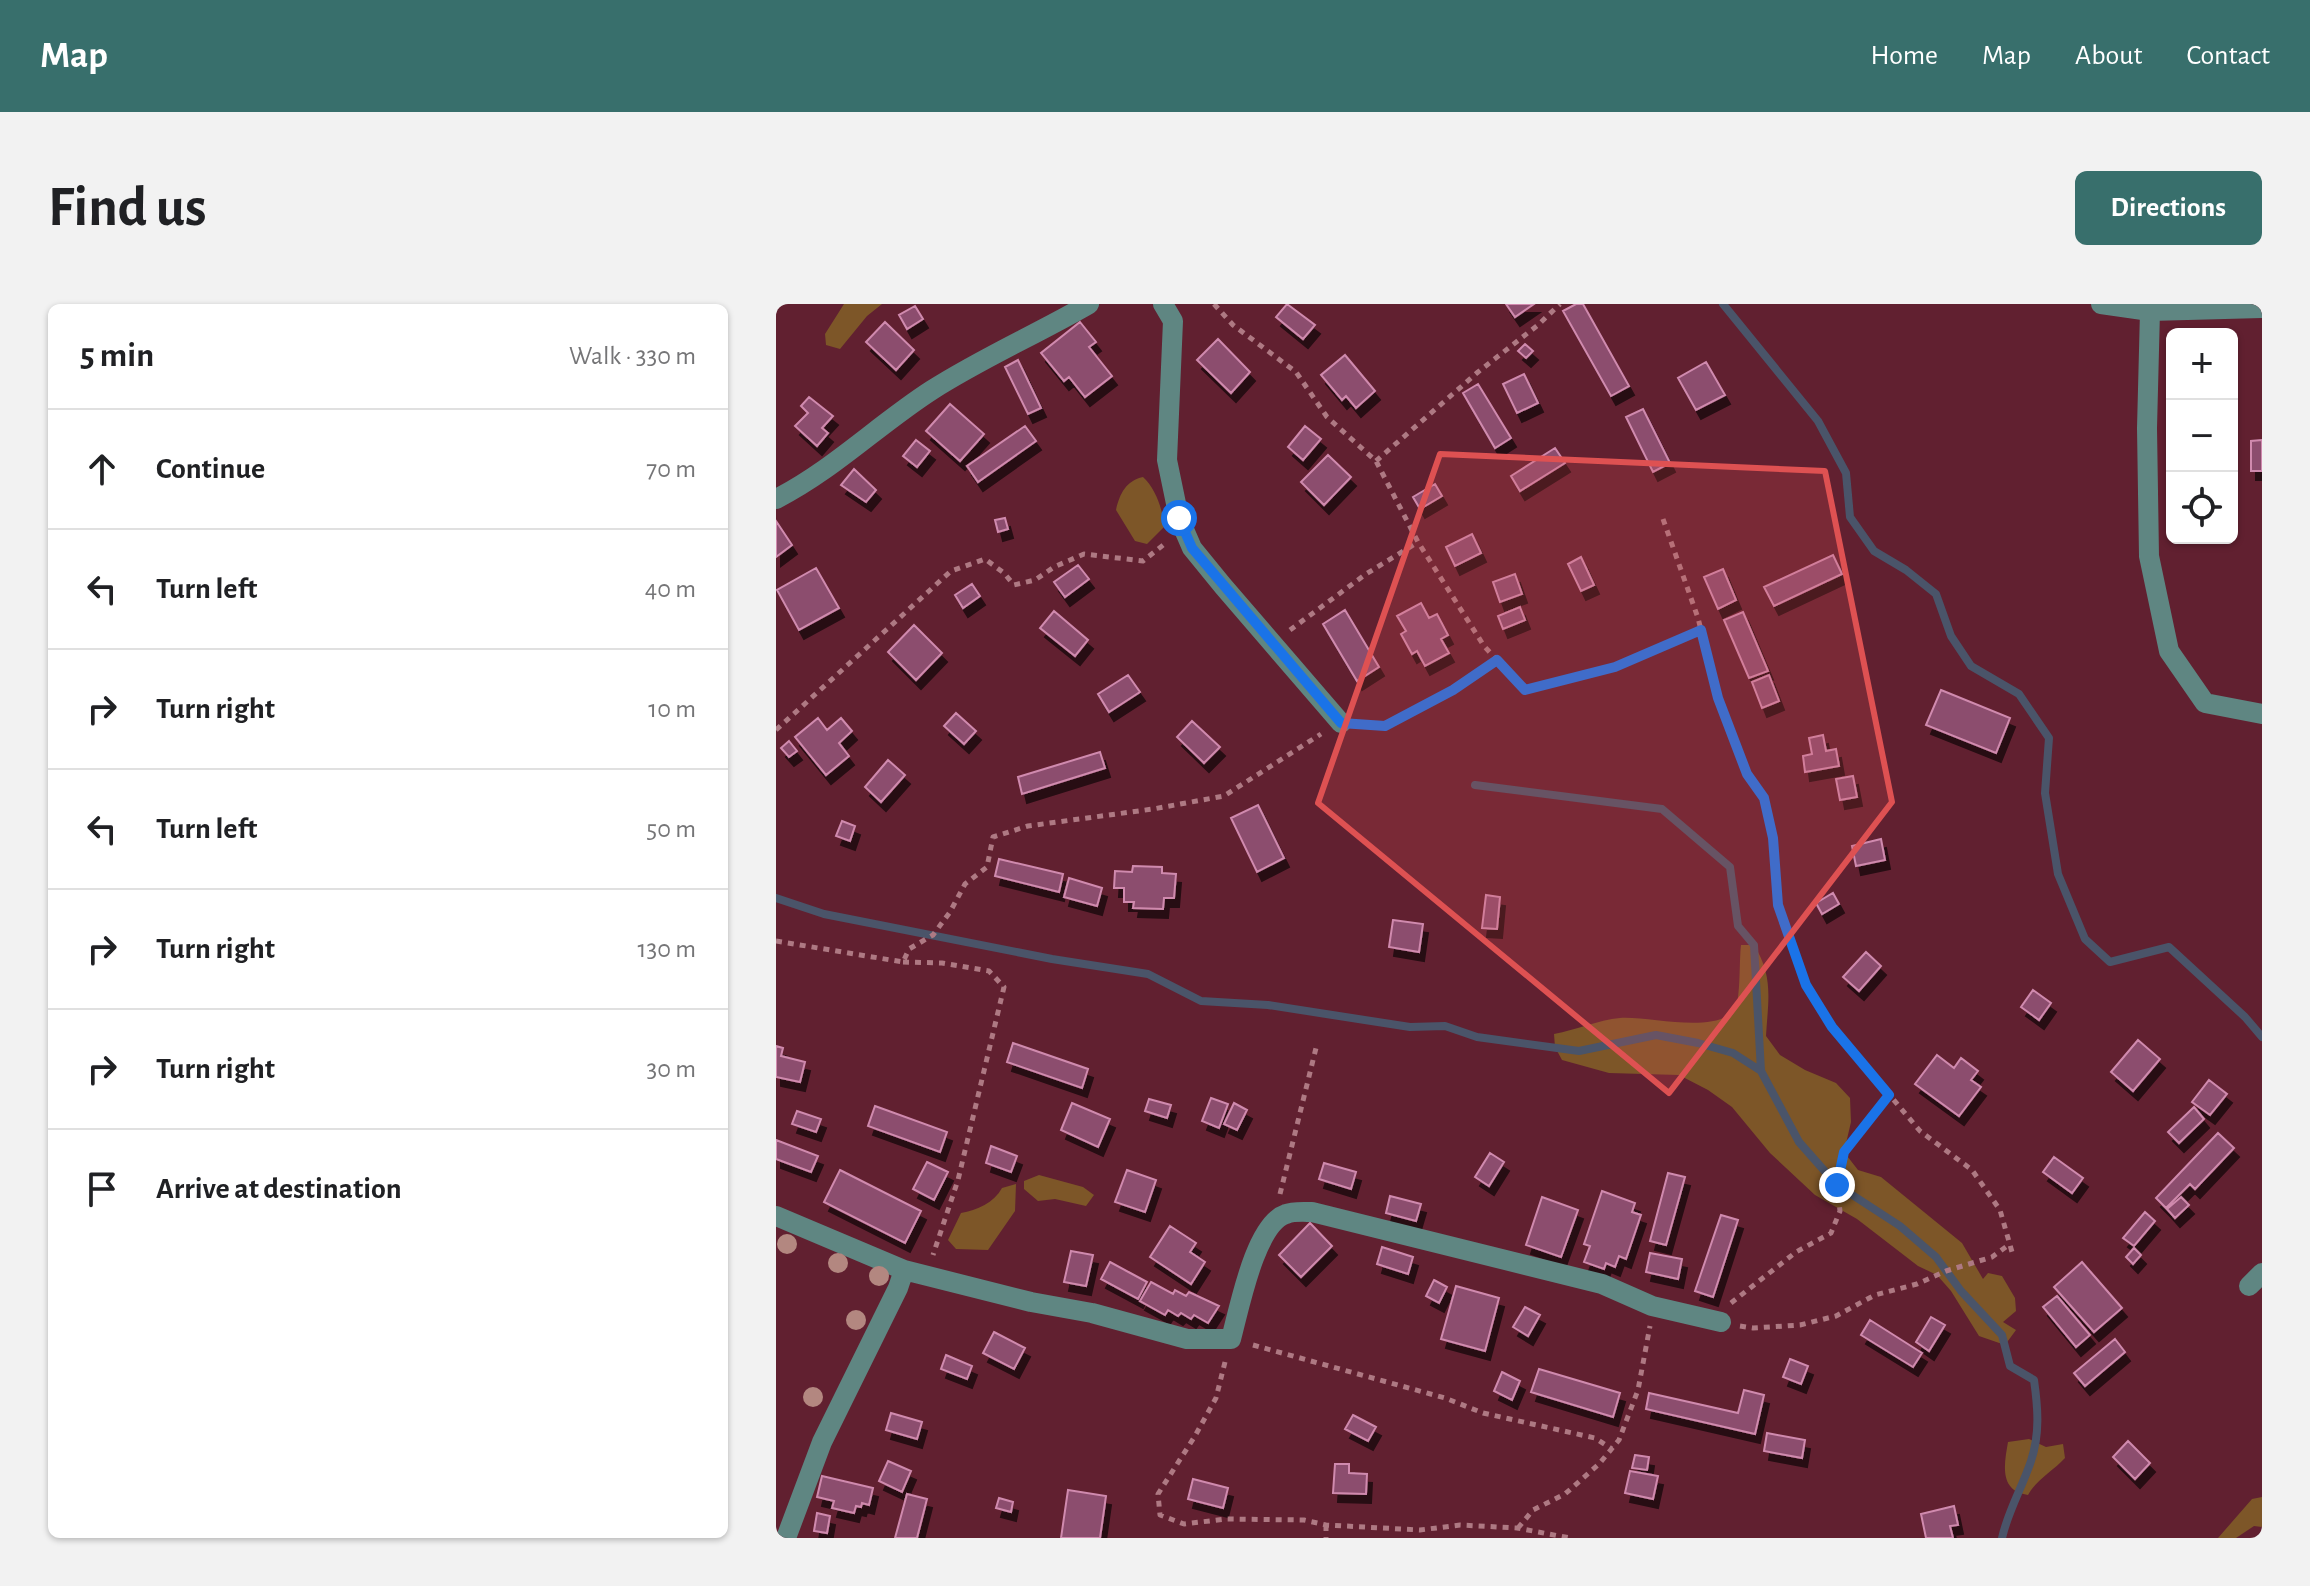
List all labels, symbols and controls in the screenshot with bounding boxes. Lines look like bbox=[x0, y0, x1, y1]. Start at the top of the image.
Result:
text: Map bbox=[40, 37, 108, 75]
text: Home bbox=[1871, 42, 1938, 70]
text: Map bbox=[1982, 42, 2031, 70]
text: About bbox=[2075, 42, 2143, 70]
text: Contact bbox=[2187, 42, 2270, 70]
button: Directions bbox=[2075, 171, 2262, 245]
text: Find us bbox=[48, 180, 206, 236]
map controls bbox=[2166, 328, 2238, 544]
button: + bbox=[2166, 328, 2238, 400]
text: 5 min bbox=[80, 339, 154, 373]
text: Walk · 330 m bbox=[569, 343, 696, 369]
button: − bbox=[2166, 400, 2238, 472]
icon: ahead bbox=[80, 447, 124, 491]
text: Continue bbox=[156, 454, 265, 484]
text: 70 m bbox=[646, 456, 696, 482]
button: locate bbox=[2166, 472, 2238, 544]
route start bbox=[1161, 500, 1197, 536]
icon: left bbox=[80, 567, 124, 611]
text: Turn left bbox=[156, 574, 257, 604]
text: 40 m bbox=[645, 576, 696, 602]
icon: right bbox=[80, 687, 124, 731]
text: Turn right bbox=[156, 694, 275, 724]
text: 10 m bbox=[648, 696, 696, 722]
icon: left bbox=[80, 807, 124, 851]
text: Turn left bbox=[156, 814, 257, 844]
text: 50 m bbox=[646, 816, 696, 842]
icon: right bbox=[80, 927, 124, 971]
text: Turn right bbox=[156, 934, 275, 964]
text: 130 m bbox=[638, 936, 696, 962]
icon: right bbox=[80, 1047, 124, 1091]
text: Turn right bbox=[156, 1054, 275, 1084]
text: 30 m bbox=[646, 1056, 696, 1082]
icon: arrive bbox=[80, 1167, 124, 1211]
route end bbox=[1819, 1167, 1855, 1203]
text: Arrive at destination bbox=[156, 1174, 402, 1204]

